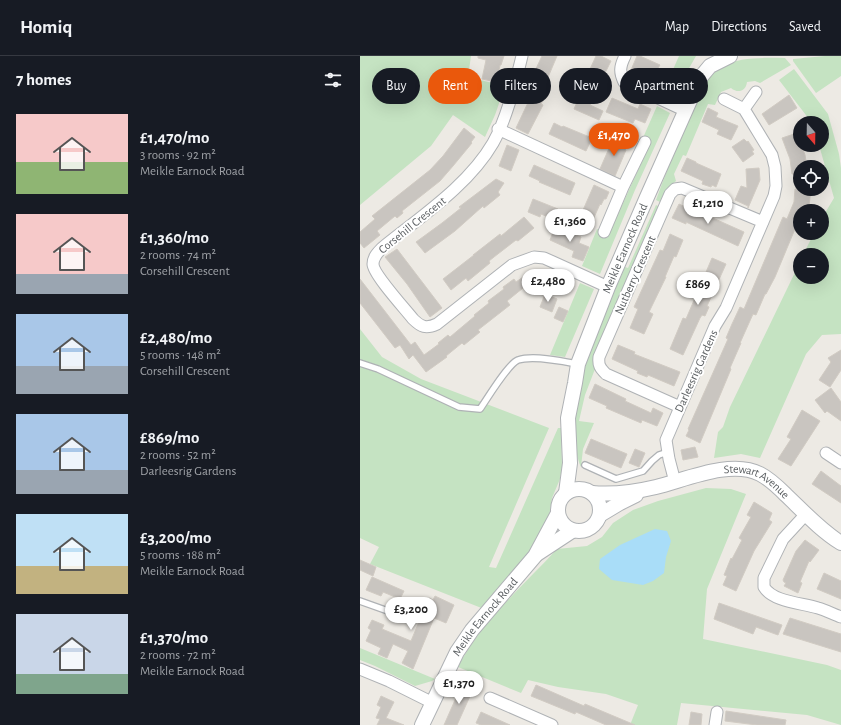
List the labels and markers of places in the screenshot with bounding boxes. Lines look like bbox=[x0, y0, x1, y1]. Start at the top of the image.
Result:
pin: £1,470 bbox=[581, 123, 647, 157]
pin: £1,210 bbox=[675, 191, 741, 225]
pin: £1,360 bbox=[537, 209, 603, 243]
pin: £2,480 bbox=[515, 269, 581, 303]
pin: £869 bbox=[674, 272, 722, 306]
pin: £3,200 bbox=[378, 597, 444, 631]
pin: £1,370 bbox=[426, 671, 492, 705]

